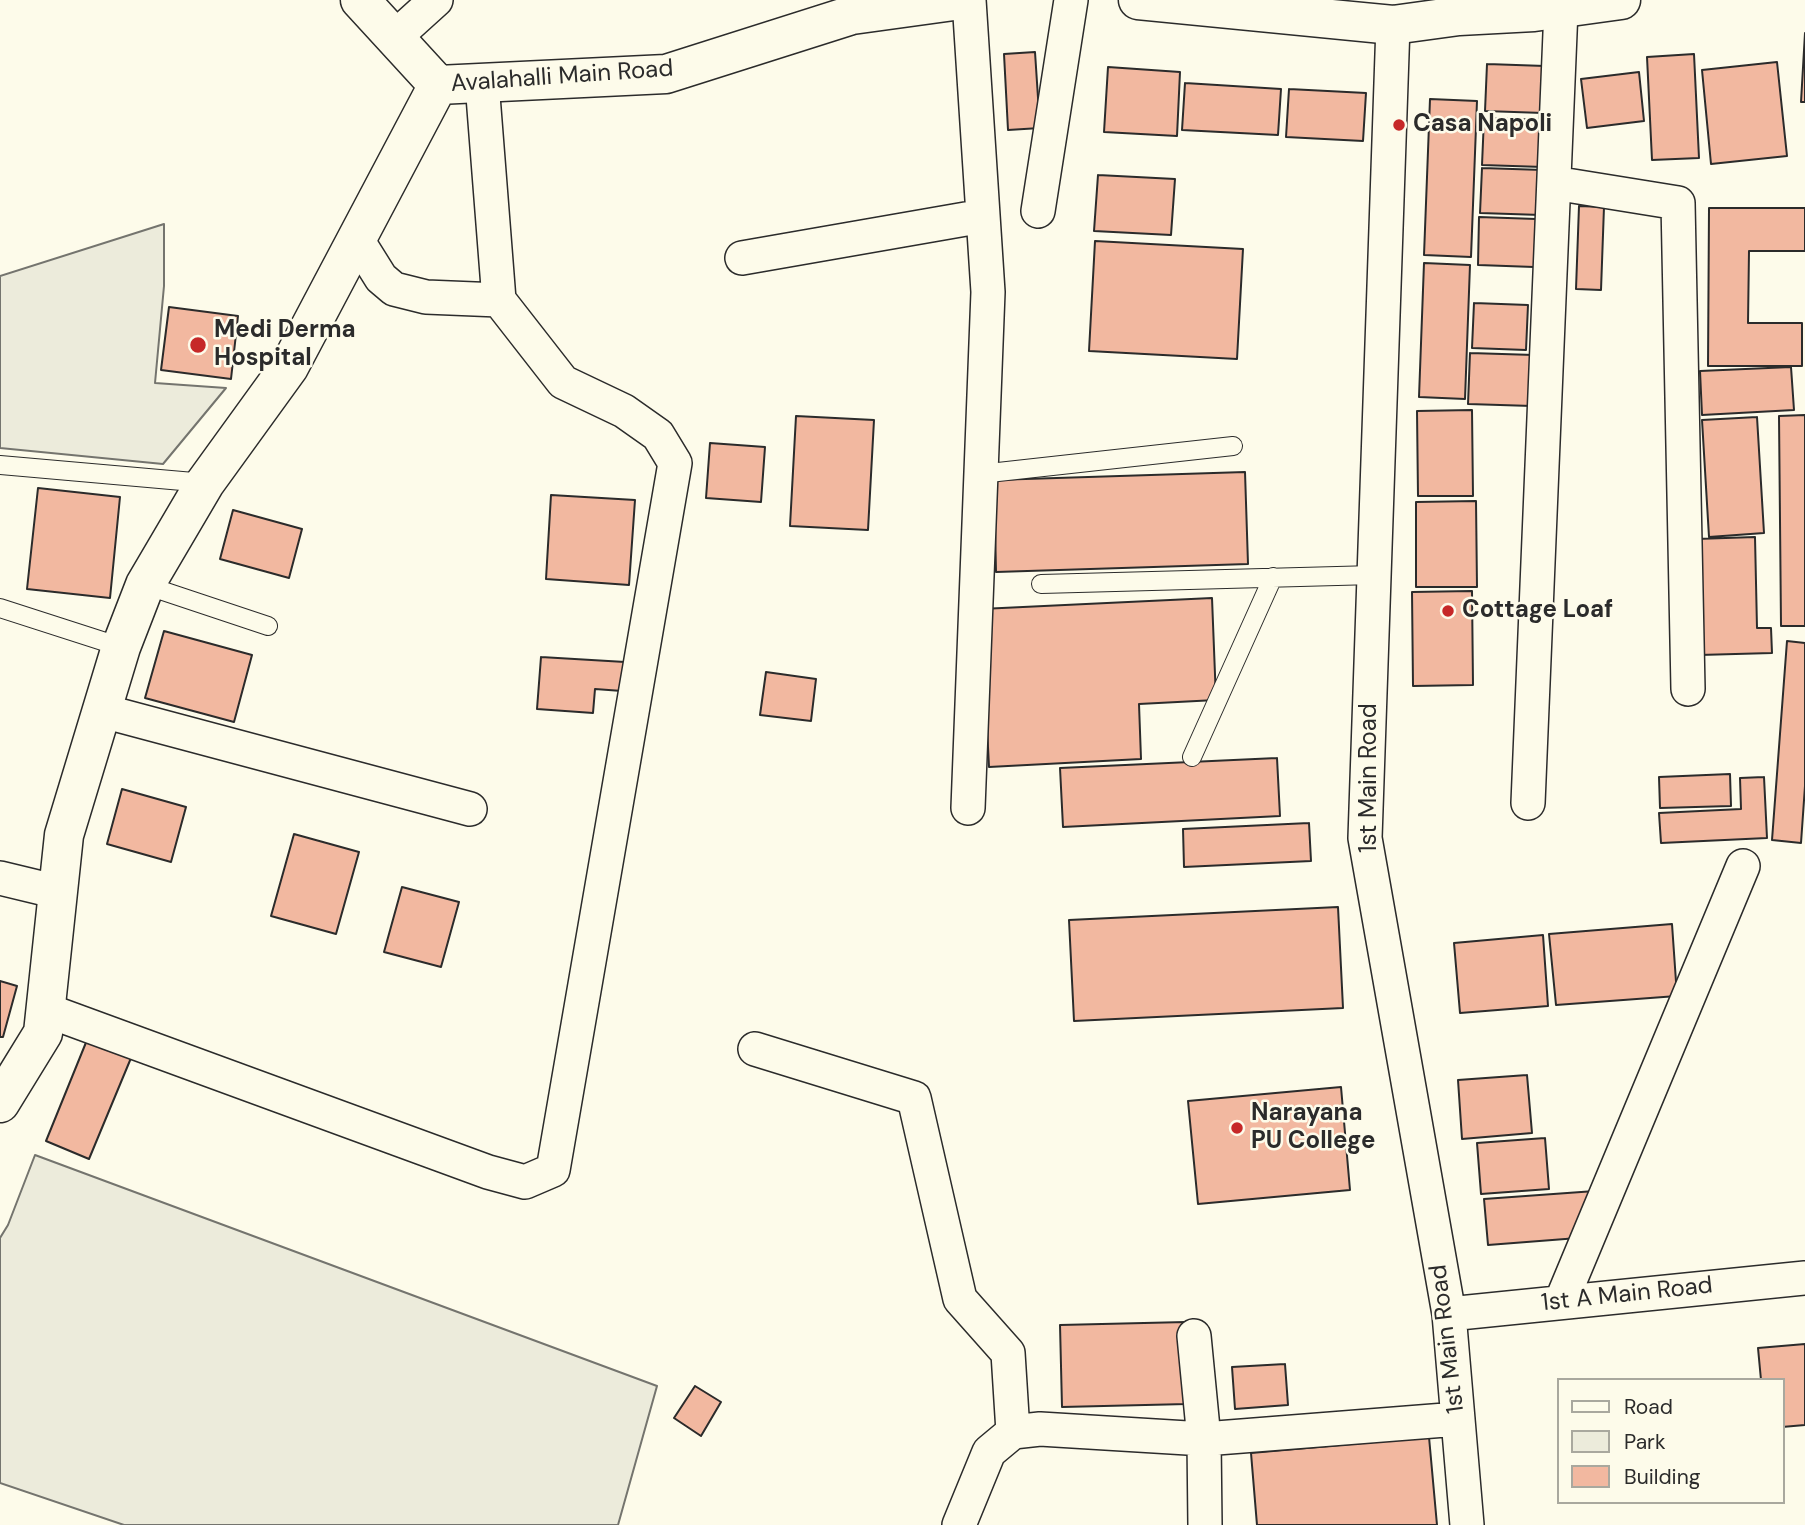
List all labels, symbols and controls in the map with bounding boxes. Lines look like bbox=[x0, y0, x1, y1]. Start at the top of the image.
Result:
street label: Avalahalli Main Road bbox=[450, 55, 674, 99]
place label: Casa Napoli bbox=[1413, 111, 1552, 139]
marker: Casa Napoli bbox=[1391, 117, 1407, 133]
place label: Medi Derma Hospital bbox=[214, 317, 356, 373]
marker: Medi Derma Hospital bbox=[188, 335, 208, 355]
place label: Cottage Loaf bbox=[1462, 597, 1613, 625]
marker: Cottage Loaf bbox=[1440, 603, 1456, 619]
street label: 1st Main Road bbox=[1356, 703, 1384, 853]
place label: Narayana PU College bbox=[1251, 1100, 1375, 1156]
marker: Narayana PU College bbox=[1229, 1120, 1245, 1136]
street label: 1st Main Road bbox=[1425, 1263, 1471, 1415]
street label: 1st A Main Road bbox=[1540, 1272, 1714, 1318]
legend bbox=[1556, 1378, 1784, 1504]
text: Road bbox=[1624, 1393, 1673, 1421]
text: Park bbox=[1624, 1428, 1665, 1456]
text: Building bbox=[1624, 1463, 1700, 1491]

